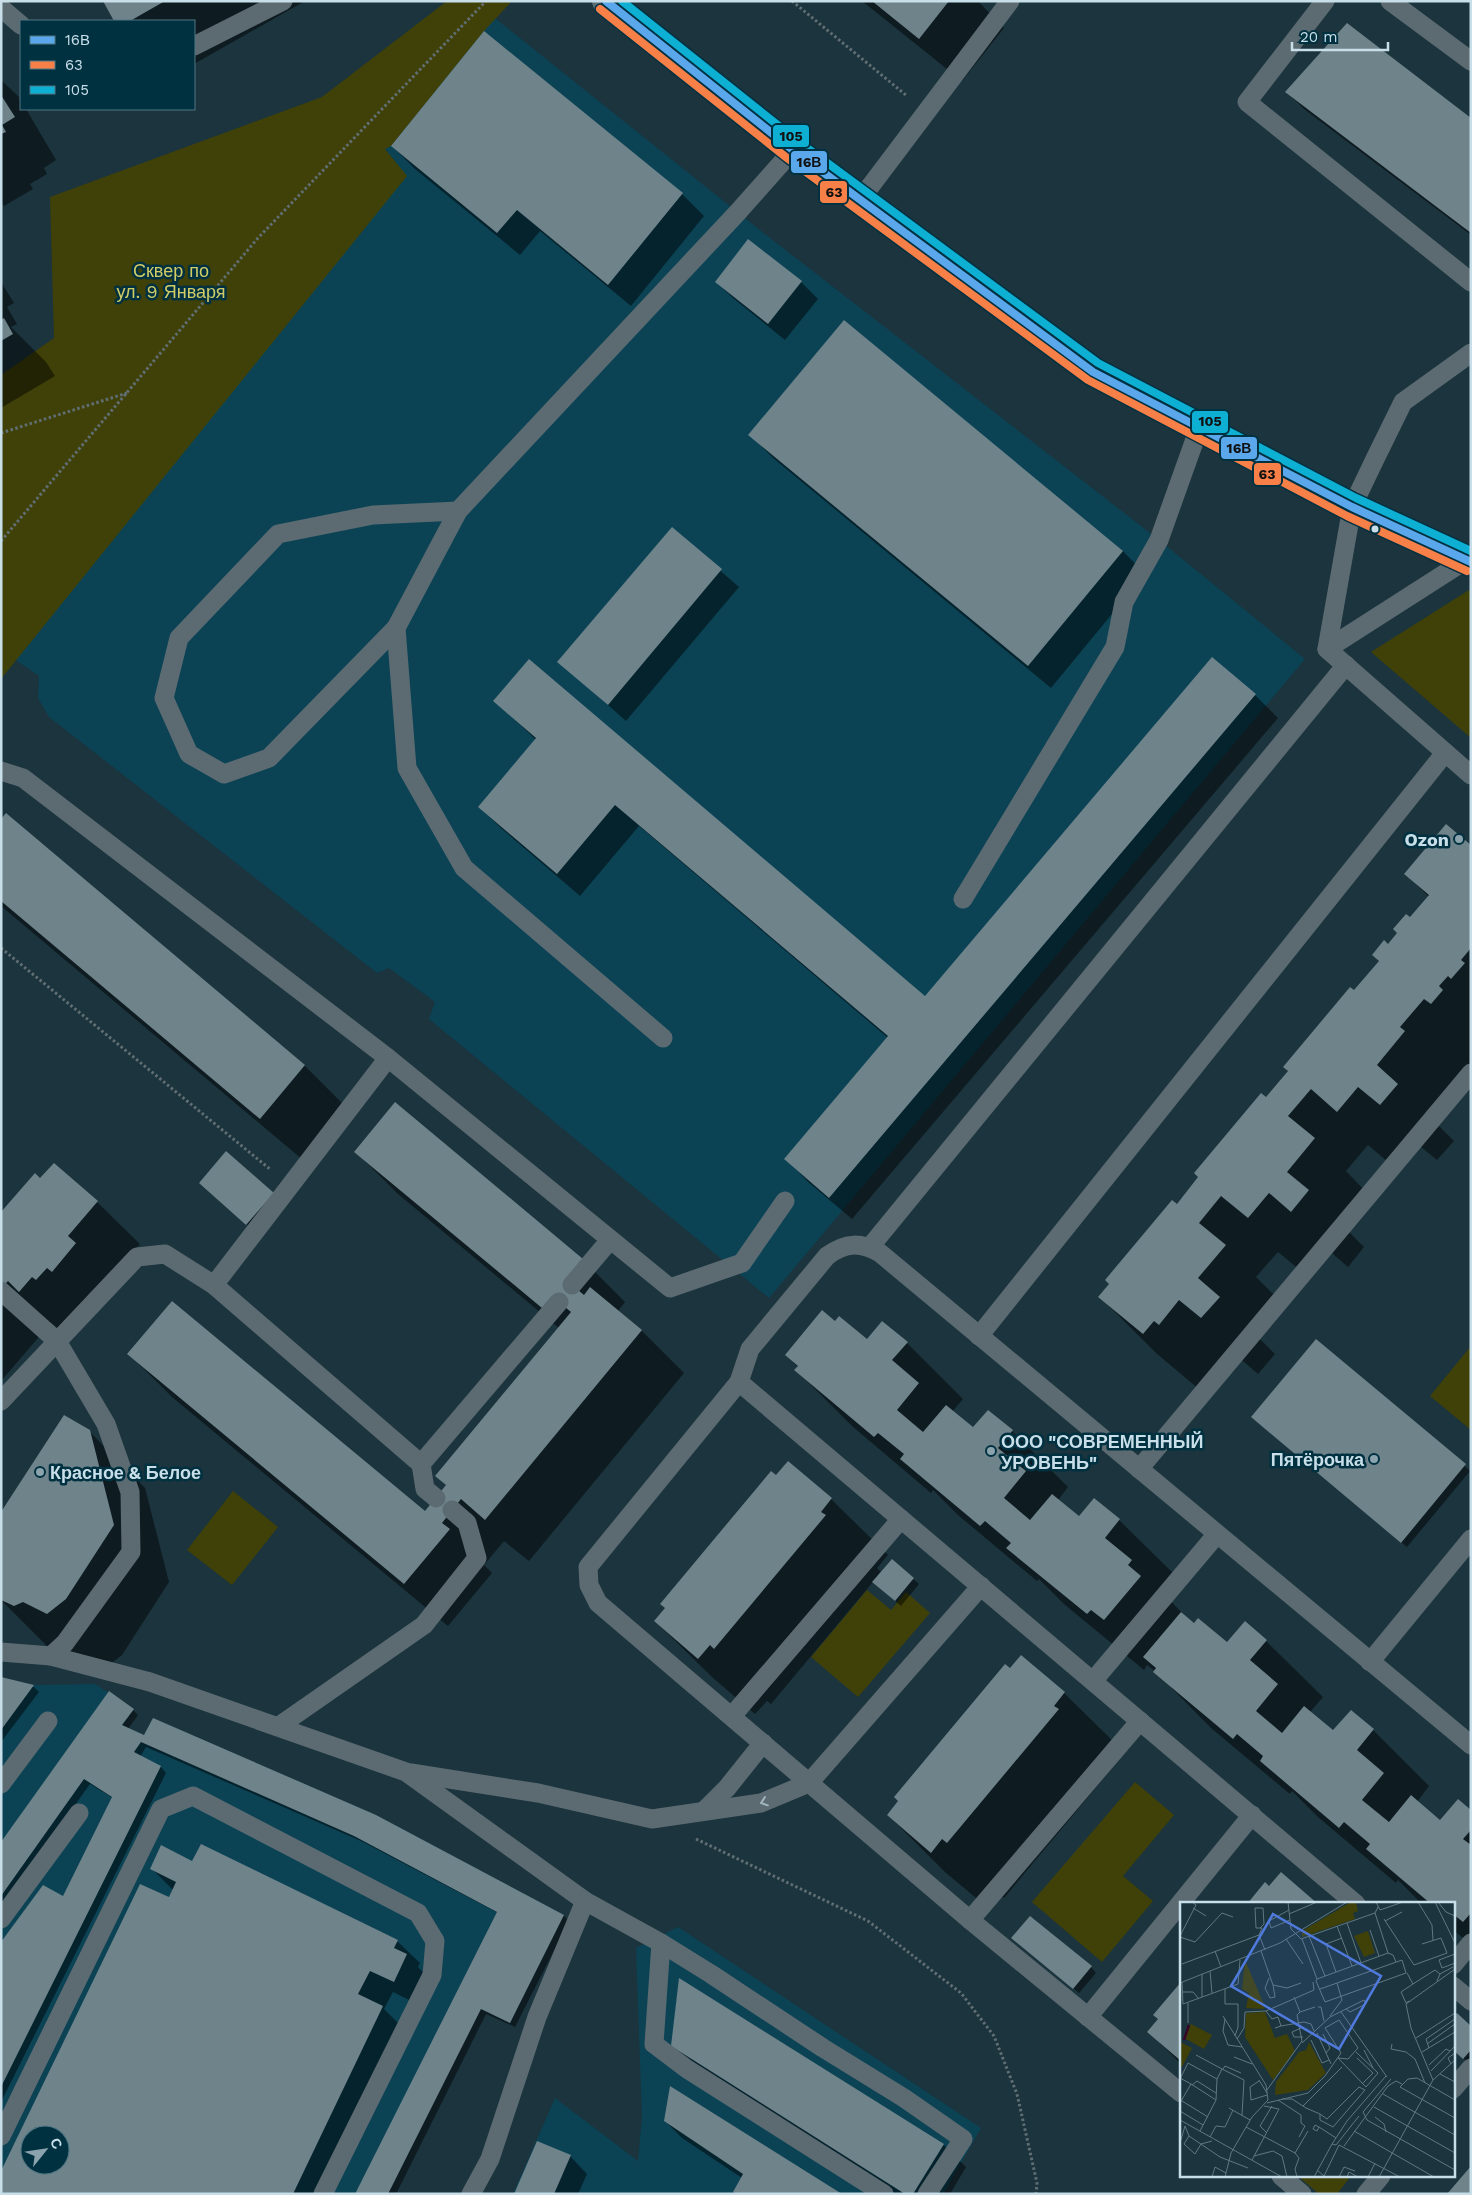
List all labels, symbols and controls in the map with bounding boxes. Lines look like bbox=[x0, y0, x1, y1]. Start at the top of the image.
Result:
legend bbox=[20, 20, 195, 110]
scale bar bbox=[1292, 20, 1388, 52]
text: 20 m bbox=[1300, 28, 1338, 46]
text: 16В bbox=[65, 31, 90, 49]
text: 63 bbox=[65, 56, 83, 74]
text: 105 bbox=[65, 81, 89, 99]
line badge: 105 bbox=[772, 124, 810, 148]
text: 105 bbox=[779, 128, 803, 144]
line badge: 16В bbox=[790, 150, 828, 174]
text: 16В bbox=[797, 154, 821, 170]
line badge: 63 bbox=[819, 180, 848, 204]
text: 63 bbox=[826, 184, 842, 200]
park label: Сквер по ул. 9 Января bbox=[116, 260, 226, 302]
line badge: 105 bbox=[1191, 410, 1229, 434]
text: 105 bbox=[1198, 413, 1222, 429]
line badge: 16В bbox=[1220, 436, 1258, 460]
text: 16В bbox=[1227, 440, 1251, 456]
line badge: 63 bbox=[1253, 462, 1282, 486]
text: 63 bbox=[1259, 466, 1275, 482]
unlabelled marker bbox=[1370, 524, 1380, 534]
place label: Ozon bbox=[1405, 829, 1449, 850]
marker: Ozon bbox=[1453, 833, 1465, 845]
place label: ООО "СОВРЕМЕННЫЙ УРОВЕНЬ" bbox=[1001, 1431, 1203, 1473]
marker: ООО "СОВРЕМЕННЫЙ УРОВЕНЬ" bbox=[985, 1445, 997, 1457]
place label: Пятёрочка bbox=[1271, 1449, 1365, 1470]
marker: Пятёрочка bbox=[1368, 1453, 1380, 1465]
place label: Красное & Белое bbox=[50, 1462, 201, 1483]
marker: Красное & Белое bbox=[34, 1466, 46, 1478]
one-way arrow bbox=[760, 1796, 769, 1806]
inset map bbox=[1180, 1902, 1454, 2178]
north arrow bbox=[20, 2125, 70, 2175]
text: С bbox=[47, 2135, 66, 2152]

